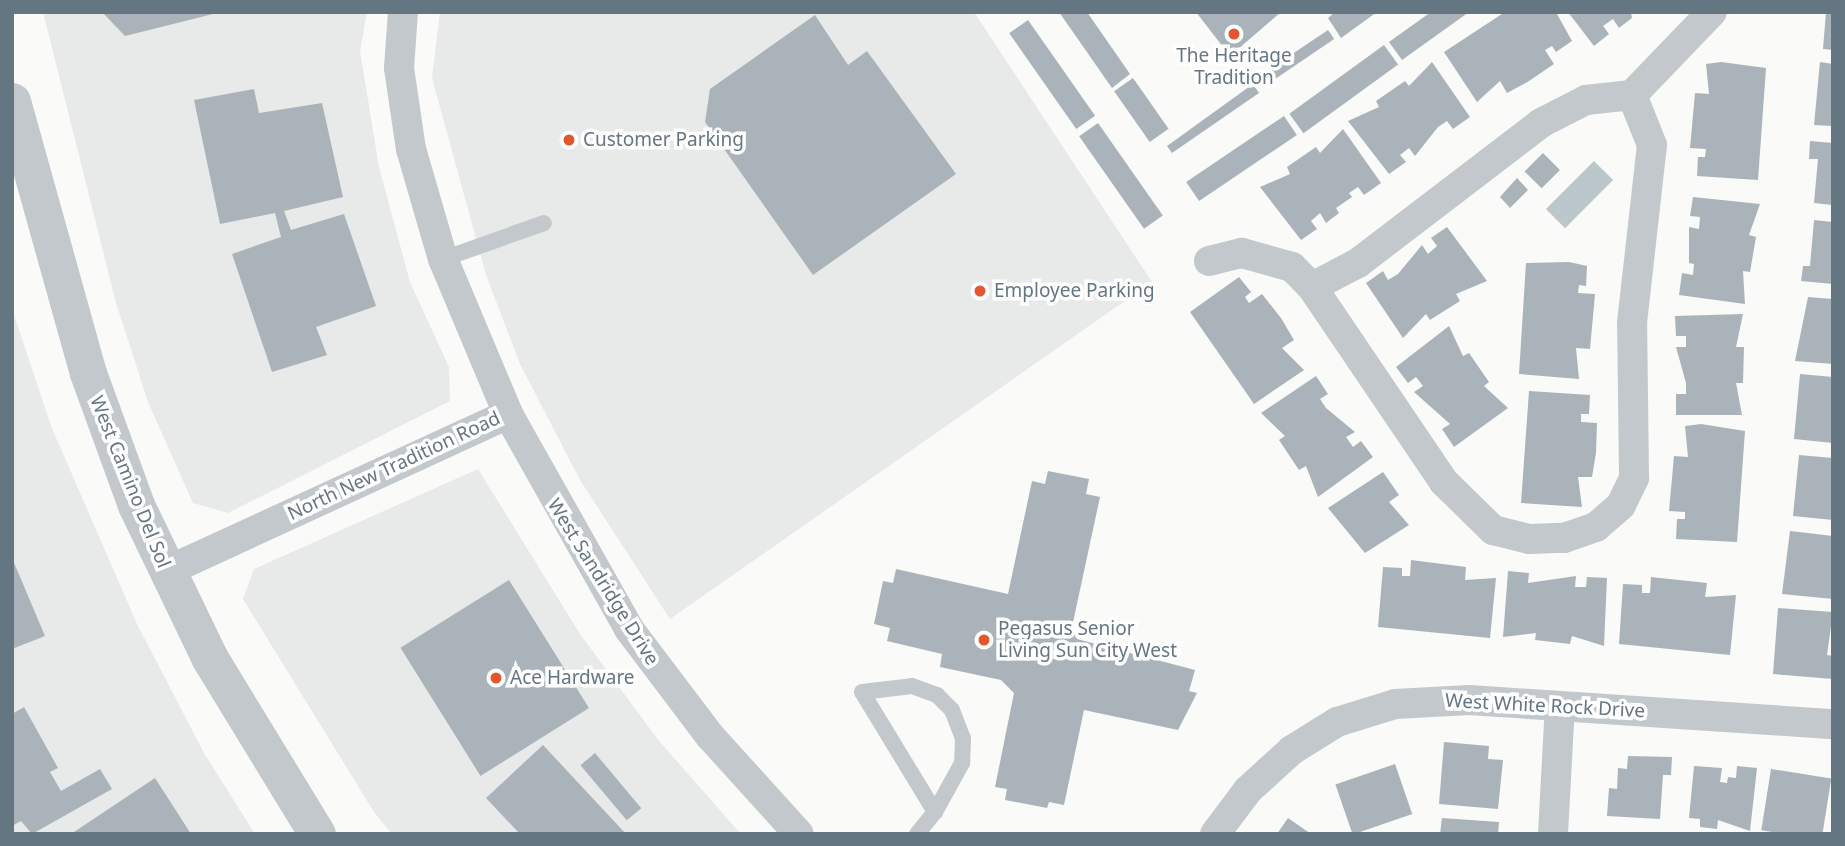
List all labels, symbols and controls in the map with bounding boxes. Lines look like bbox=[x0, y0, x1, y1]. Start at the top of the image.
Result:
marker: The Heritage Tradition bbox=[1226, 26, 1242, 42]
place label: The Heritage Tradition bbox=[1176, 45, 1292, 89]
place label: Customer Parking bbox=[583, 129, 744, 151]
marker: Customer Parking bbox=[561, 132, 577, 148]
place label: Employee Parking bbox=[994, 280, 1155, 302]
marker: Employee Parking bbox=[972, 283, 988, 299]
street label: West Camino Del Sol bbox=[85, 393, 175, 571]
street label: North New Tradition Road bbox=[284, 407, 504, 525]
street label: West Sandridge Drive bbox=[542, 494, 664, 670]
place label: Pegasus Senior Living Sun City West bbox=[998, 618, 1177, 662]
marker: Pegasus Senior Living Sun City West bbox=[976, 632, 992, 648]
place label: Ace Hardware bbox=[510, 667, 635, 689]
marker: Ace Hardware bbox=[488, 670, 504, 686]
street label: West White Rock Drive bbox=[1444, 689, 1646, 723]

